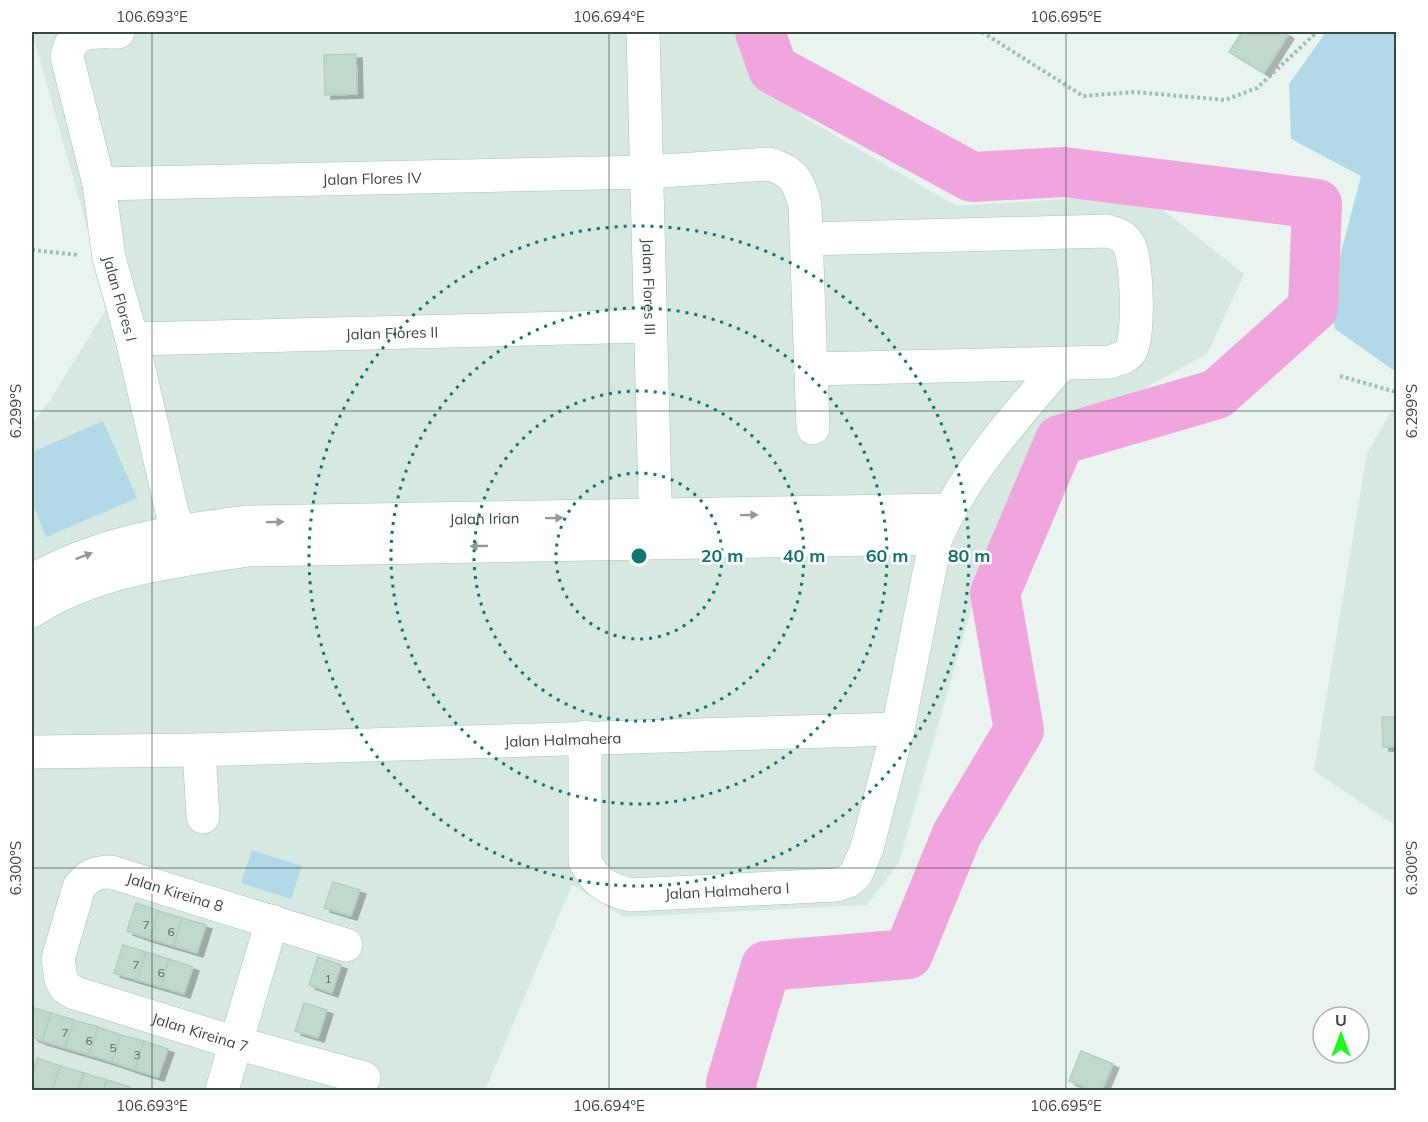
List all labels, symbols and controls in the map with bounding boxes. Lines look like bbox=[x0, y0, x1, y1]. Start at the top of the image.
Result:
text: 106.693°E bbox=[116, 7, 188, 26]
text: 106.694°E bbox=[573, 7, 645, 26]
text: 106.695°E bbox=[1030, 7, 1102, 26]
street label: Jalan Flores IV bbox=[322, 167, 422, 189]
street label: Jalan Flores III bbox=[639, 238, 660, 335]
street label: Jalan Flores I bbox=[99, 253, 142, 343]
street label: Jalan Flores II bbox=[345, 322, 438, 343]
text: 6.299°S bbox=[6, 384, 25, 438]
text: 6.299°S bbox=[1402, 384, 1421, 438]
street label: Jalan Irian bbox=[449, 508, 520, 528]
one-way arrow bbox=[740, 510, 759, 519]
one-way arrow bbox=[545, 513, 564, 523]
one-way arrow bbox=[266, 517, 285, 527]
one-way arrow bbox=[470, 541, 489, 551]
text: 20 m bbox=[701, 544, 743, 567]
text: 40 m bbox=[783, 544, 825, 567]
text: 60 m bbox=[866, 544, 908, 567]
text: 80 m bbox=[948, 544, 990, 567]
centre of rings bbox=[629, 546, 649, 566]
one-way arrow bbox=[75, 551, 93, 560]
street label: Jalan Halmahera bbox=[504, 728, 622, 750]
text: 6.300°S bbox=[6, 841, 25, 895]
text: 6.300°S bbox=[1402, 841, 1421, 895]
street label: Jalan Kireina 8 bbox=[124, 868, 226, 916]
street label: Jalan Halmahera I bbox=[664, 878, 790, 903]
house number: 7 bbox=[142, 917, 150, 932]
house number: 6 bbox=[167, 924, 175, 939]
house number: 7 bbox=[132, 957, 140, 972]
house number: 6 bbox=[157, 965, 165, 980]
house number: 1 bbox=[324, 971, 332, 986]
north arrow bbox=[1311, 1005, 1371, 1065]
street label: Jalan Kireina 7 bbox=[150, 1008, 251, 1056]
text: U bbox=[1335, 1010, 1347, 1030]
house number: 7 bbox=[61, 1025, 69, 1040]
house number: 6 bbox=[85, 1033, 93, 1048]
house number: 5 bbox=[109, 1040, 117, 1055]
house number: 3 bbox=[133, 1047, 141, 1062]
text: 106.693°E bbox=[116, 1096, 188, 1115]
text: 106.694°E bbox=[573, 1096, 645, 1115]
text: 106.695°E bbox=[1030, 1096, 1102, 1115]

